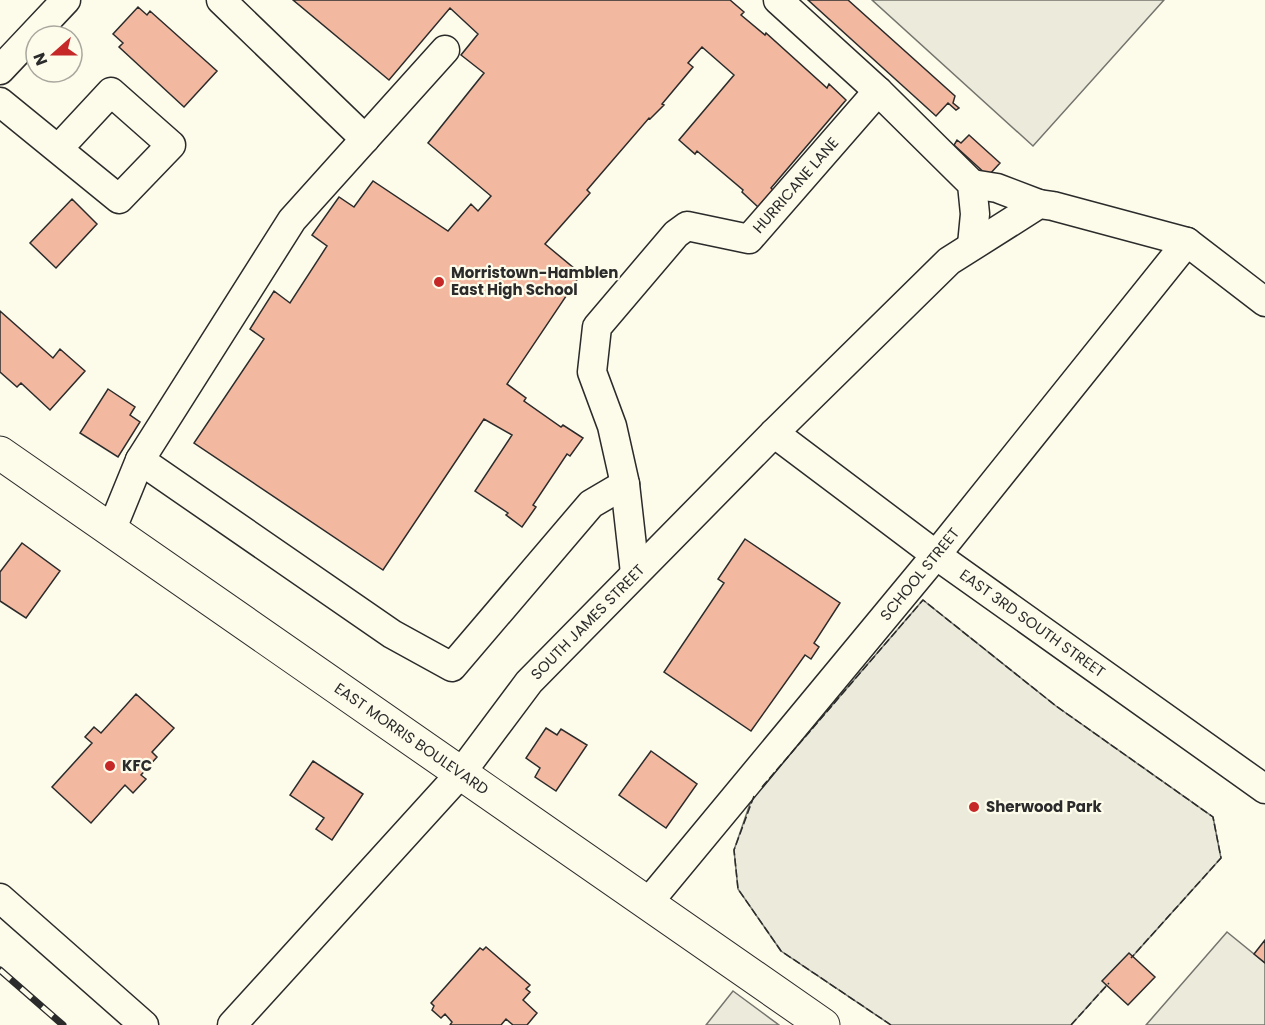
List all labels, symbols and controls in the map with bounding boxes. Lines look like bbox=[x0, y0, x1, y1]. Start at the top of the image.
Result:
north arrow bbox=[24, 24, 84, 84]
text: N bbox=[28, 49, 53, 69]
street label: HURRICANE LANE bbox=[748, 132, 843, 238]
place label: Morristown-Hamblen East High School bbox=[451, 262, 618, 300]
marker: Morristown-Hamblen East High School bbox=[432, 275, 446, 289]
street label: SCHOOL STREET bbox=[875, 523, 964, 625]
street label: SOUTH JAMES STREET bbox=[526, 559, 649, 684]
street label: EAST 3RD SOUTH STREET bbox=[956, 564, 1110, 682]
street label: EAST MORRIS BOULEVARD bbox=[330, 678, 493, 800]
place label: KFC bbox=[122, 755, 152, 776]
marker: KFC bbox=[103, 759, 117, 773]
place label: Sherwood Park bbox=[986, 796, 1102, 817]
marker: Sherwood Park bbox=[967, 800, 981, 814]

